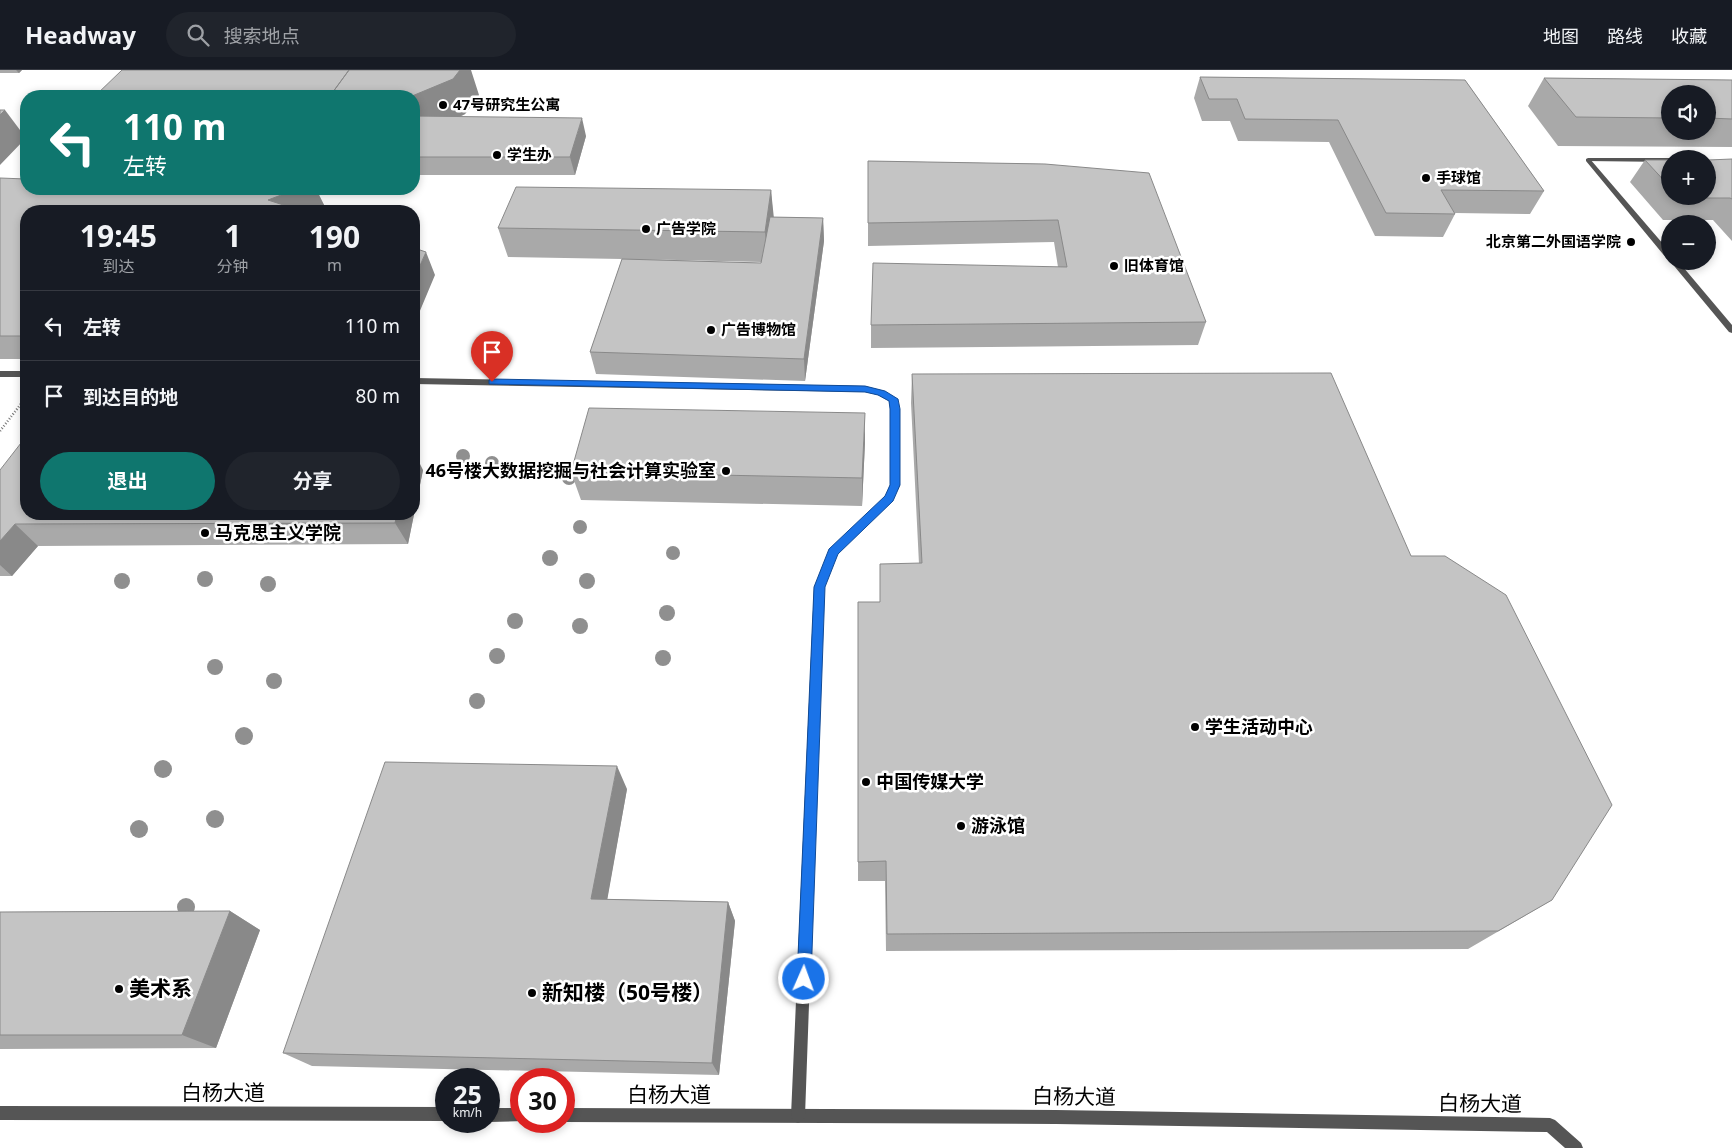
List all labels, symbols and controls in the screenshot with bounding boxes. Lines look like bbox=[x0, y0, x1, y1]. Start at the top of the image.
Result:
search box bbox=[166, 12, 516, 57]
text: Headway bbox=[25, 18, 136, 51]
icon: search bbox=[184, 21, 212, 49]
text: 搜索地点 bbox=[224, 23, 300, 49]
text: 地图 bbox=[1543, 24, 1579, 48]
text: 路线 bbox=[1607, 24, 1643, 48]
text: 收藏 bbox=[1671, 24, 1707, 48]
map controls bbox=[1661, 85, 1716, 270]
button: sound bbox=[1661, 85, 1716, 140]
place label: 47号研究生公寓 bbox=[453, 94, 560, 114]
marker: 47号研究生公寓 bbox=[437, 99, 449, 111]
text: 110 m bbox=[123, 103, 226, 150]
icon: left bbox=[40, 110, 105, 175]
place label: 学生办 bbox=[507, 144, 552, 164]
marker: 学生办 bbox=[491, 149, 503, 161]
text: 左转 bbox=[123, 150, 167, 180]
button: + bbox=[1661, 150, 1716, 205]
place label: 手球馆 bbox=[1436, 167, 1481, 187]
marker: 手球馆 bbox=[1420, 172, 1432, 184]
text: 19:45 bbox=[80, 215, 157, 256]
text: 1 bbox=[224, 215, 241, 256]
button: − bbox=[1661, 215, 1716, 270]
text: 190 bbox=[309, 216, 360, 257]
place label: 广告学院 bbox=[656, 218, 716, 238]
marker: 广告学院 bbox=[640, 223, 652, 235]
place label: 北京第二外国语学院 bbox=[1486, 231, 1621, 251]
marker: 北京第二外国语学院 bbox=[1625, 236, 1637, 248]
text: m bbox=[327, 254, 342, 276]
text: 到达 bbox=[102, 255, 134, 277]
text: 分钟 bbox=[217, 255, 249, 277]
place label: 旧体育馆 bbox=[1124, 255, 1184, 275]
marker: 旧体育馆 bbox=[1108, 260, 1120, 272]
icon: left bbox=[40, 312, 68, 340]
text: 110 m bbox=[345, 313, 400, 339]
text: 左转 bbox=[83, 314, 121, 340]
place label: 广告博物馆 bbox=[721, 319, 796, 339]
marker: 广告博物馆 bbox=[705, 324, 717, 336]
pin bbox=[471, 331, 513, 382]
icon: arrive bbox=[478, 338, 506, 366]
icon: arrive bbox=[40, 382, 68, 410]
text: 80 m bbox=[356, 383, 400, 409]
text: 到达目的地 bbox=[83, 384, 178, 410]
button: 退出 bbox=[40, 452, 215, 510]
button: 分享 bbox=[225, 452, 400, 510]
place label: 46号楼大数据挖掘与社会计算实验室 bbox=[425, 458, 716, 482]
marker: 46号楼大数据挖掘与社会计算实验室 bbox=[720, 465, 732, 477]
place label: 马克思主义学院 bbox=[215, 520, 341, 544]
marker: 马克思主义学院 bbox=[199, 527, 211, 539]
place label: 学生活动中心 bbox=[1205, 714, 1313, 738]
marker: 学生活动中心 bbox=[1189, 721, 1201, 733]
place label: 中国传媒大学 bbox=[876, 769, 984, 793]
marker: 中国传媒大学 bbox=[860, 776, 872, 788]
place label: 游泳馆 bbox=[971, 813, 1025, 837]
marker: 游泳馆 bbox=[955, 820, 967, 832]
position arrow bbox=[777, 952, 829, 1004]
place label: 美术系 bbox=[129, 974, 192, 1002]
place label: 新知楼（50号楼） bbox=[542, 978, 713, 1006]
marker: 美术系 bbox=[113, 983, 125, 995]
marker: 新知楼（50号楼） bbox=[526, 987, 538, 999]
speed limit sign: 30 bbox=[510, 1068, 575, 1133]
text: 25 bbox=[453, 1077, 482, 1111]
street label: 白杨大道 bbox=[181, 1078, 265, 1106]
street label: 白杨大道 bbox=[627, 1080, 711, 1108]
street label: 白杨大道 bbox=[1032, 1081, 1116, 1111]
street label: 白杨大道 bbox=[1438, 1088, 1522, 1118]
text: km/h bbox=[453, 1104, 482, 1121]

